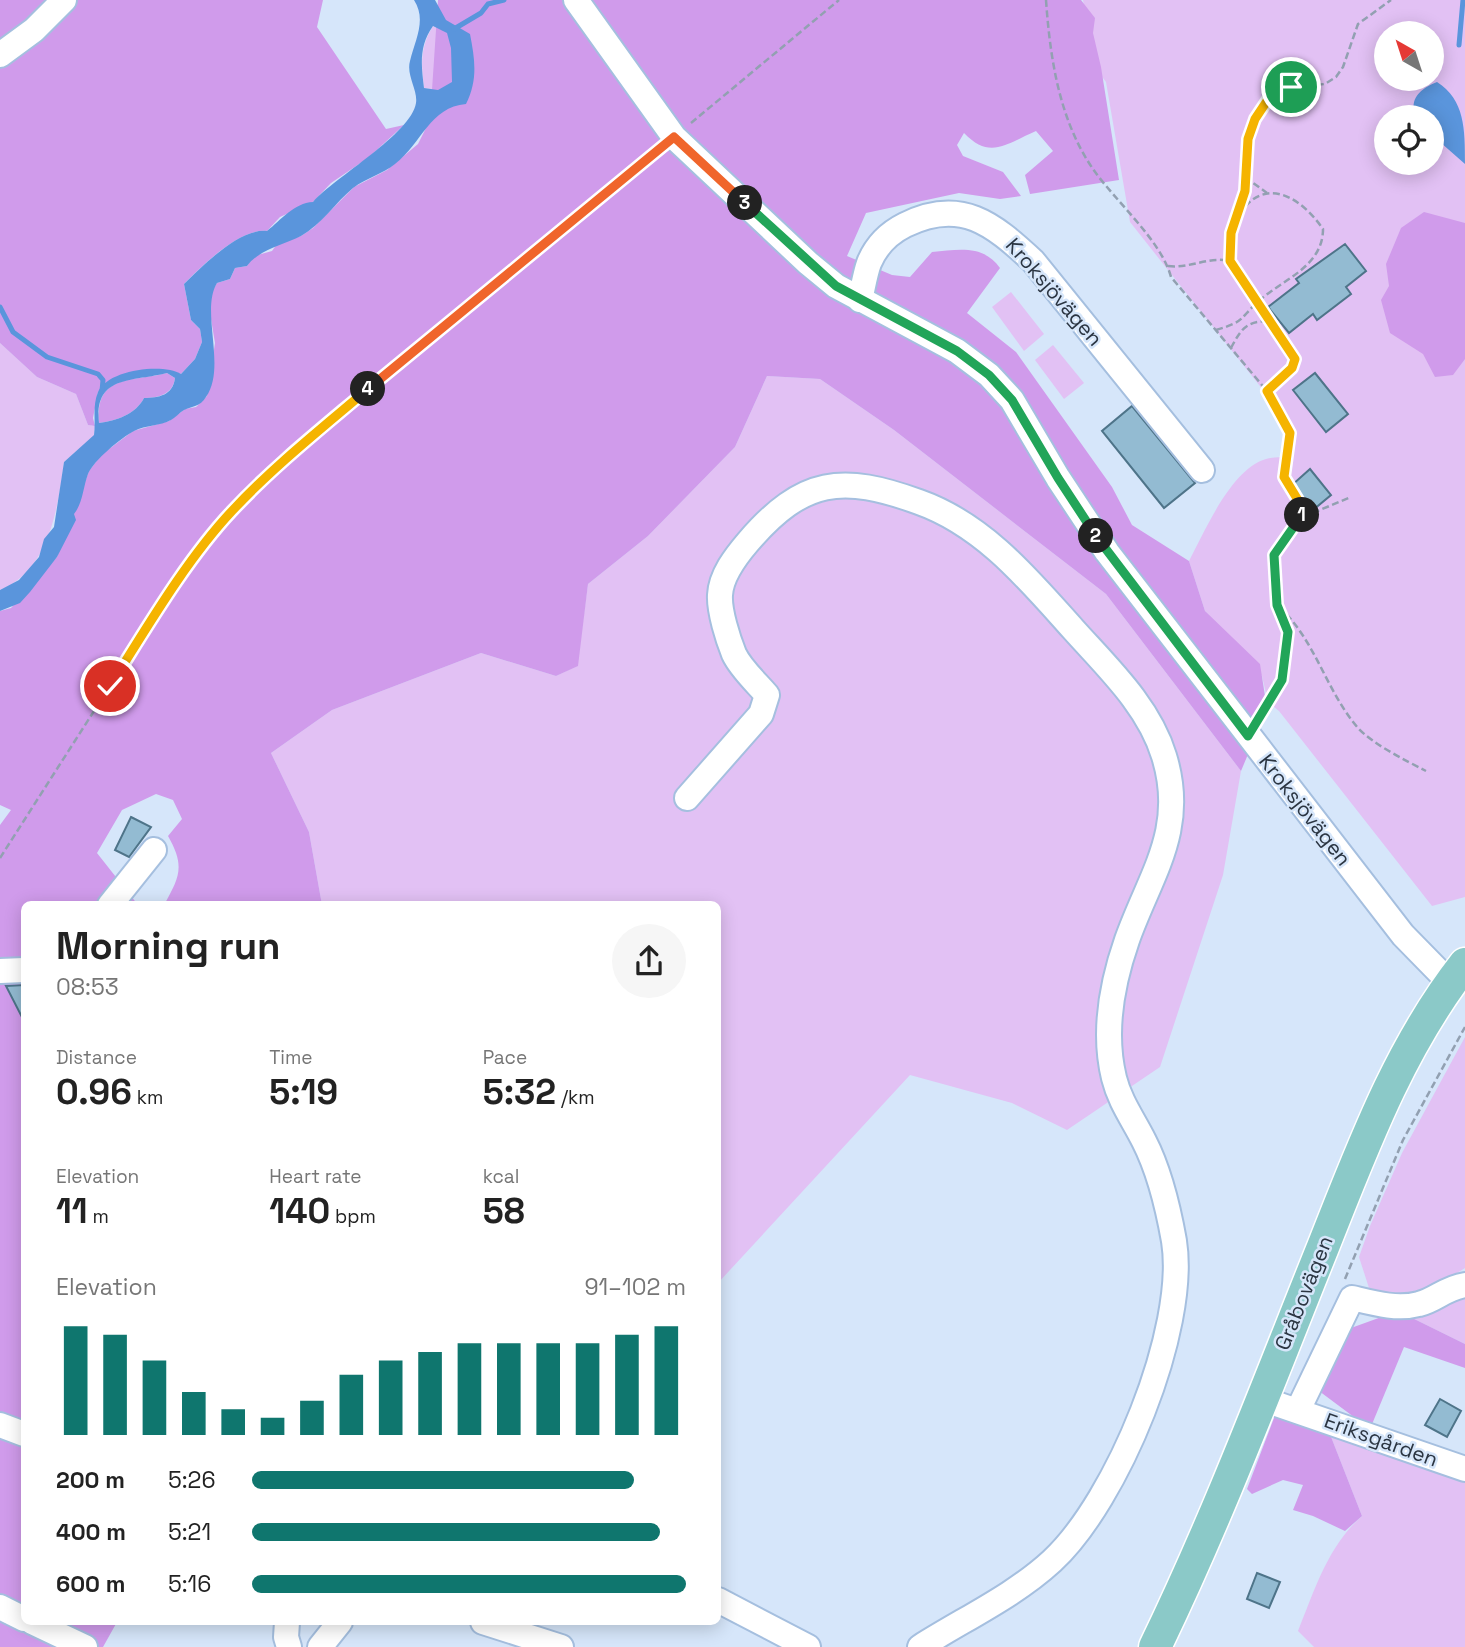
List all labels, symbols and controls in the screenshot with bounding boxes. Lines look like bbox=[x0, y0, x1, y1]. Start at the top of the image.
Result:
north arrow bbox=[1374, 21, 1444, 91]
map controls bbox=[1374, 21, 1444, 175]
pin bbox=[1261, 57, 1321, 117]
icon: arrive bbox=[1272, 68, 1310, 106]
button: locate bbox=[1374, 105, 1444, 175]
pin: 3 bbox=[728, 186, 762, 220]
text: 3 bbox=[739, 190, 750, 215]
street label: Kroksjövägen bbox=[1000, 232, 1109, 351]
pin: 4 bbox=[350, 372, 386, 406]
text: 4 bbox=[361, 376, 374, 401]
pin: 1 bbox=[1284, 498, 1320, 532]
text: 1 bbox=[1297, 502, 1306, 527]
pin: 2 bbox=[1078, 518, 1114, 554]
text: 2 bbox=[1090, 523, 1101, 548]
pin bbox=[80, 656, 140, 716]
icon: check bbox=[91, 667, 129, 705]
street label: Kroksjövägen bbox=[1253, 748, 1358, 871]
text: Morning run bbox=[56, 922, 281, 970]
button: share bbox=[612, 924, 686, 998]
text: 08:53 bbox=[56, 972, 119, 1002]
text: Distance bbox=[56, 1045, 137, 1070]
text: Time bbox=[269, 1045, 313, 1070]
text: Pace bbox=[483, 1045, 527, 1070]
text: 0.96 bbox=[56, 1070, 132, 1114]
text: 5:19 bbox=[269, 1070, 338, 1114]
text: 5:32 bbox=[483, 1070, 556, 1114]
text: km bbox=[132, 1085, 163, 1110]
text: /km bbox=[556, 1085, 595, 1110]
text: Elevation bbox=[56, 1164, 139, 1189]
text: Heart rate bbox=[269, 1164, 362, 1189]
text: kcal bbox=[483, 1164, 519, 1189]
text: 11 bbox=[56, 1189, 88, 1233]
text: 140 bbox=[269, 1189, 330, 1233]
text: 58 bbox=[483, 1189, 525, 1233]
text: m bbox=[88, 1204, 109, 1229]
text: bpm bbox=[330, 1204, 376, 1229]
street label: Gråbovägen bbox=[1268, 1232, 1339, 1354]
text: Elevation bbox=[56, 1272, 157, 1302]
text: 91–102 m bbox=[584, 1272, 686, 1302]
street label: Eriksgården bbox=[1321, 1407, 1442, 1473]
text: 200 m bbox=[56, 1465, 125, 1495]
text: 5:26 bbox=[168, 1465, 216, 1495]
text: 400 m bbox=[56, 1517, 126, 1547]
text: 5:21 bbox=[168, 1517, 211, 1547]
text: 600 m bbox=[56, 1569, 126, 1599]
text: 5:16 bbox=[168, 1569, 211, 1599]

